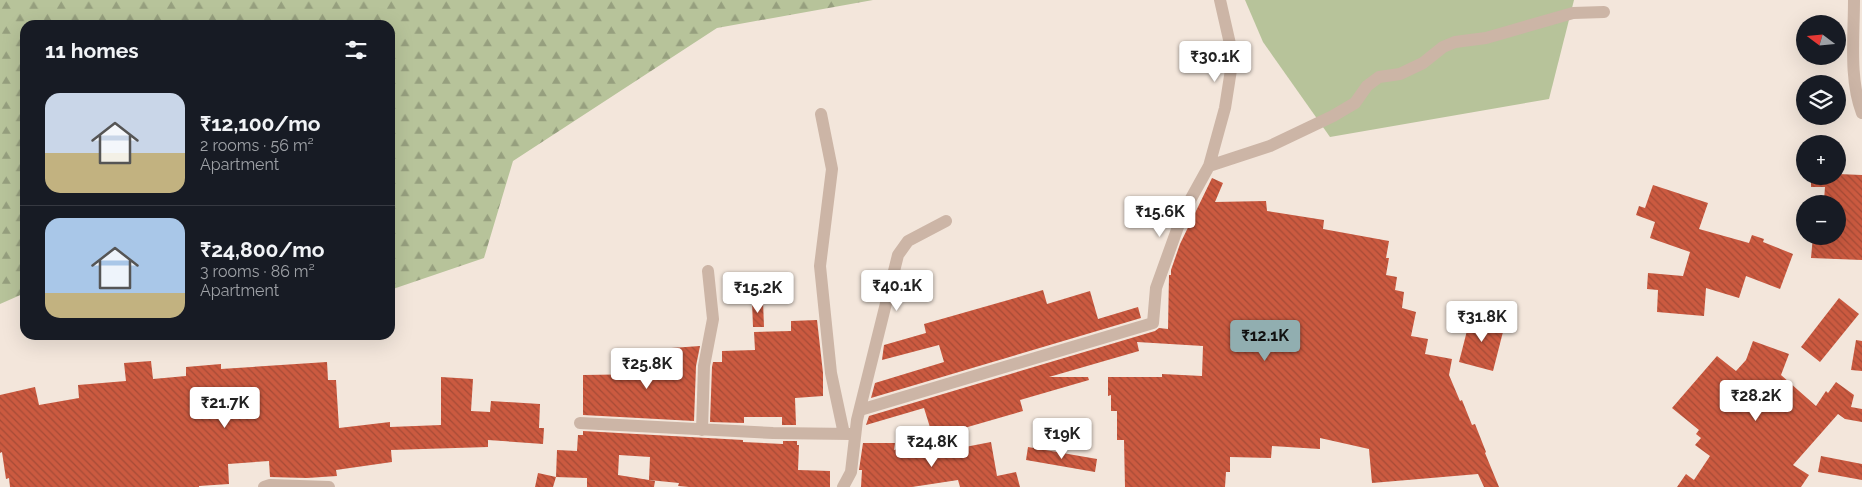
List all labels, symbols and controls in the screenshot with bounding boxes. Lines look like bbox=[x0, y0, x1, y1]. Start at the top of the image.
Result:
north arrow bbox=[1796, 15, 1846, 65]
map controls bbox=[1796, 15, 1846, 245]
icon: filters bbox=[342, 36, 370, 64]
text: 11 homes bbox=[45, 38, 139, 63]
pin: ₹30.1K bbox=[1174, 41, 1256, 83]
text: ₹30.1K bbox=[1190, 47, 1240, 66]
button: layers bbox=[1796, 75, 1846, 125]
text: ₹12,100/mo bbox=[200, 111, 321, 136]
icon: home bbox=[85, 113, 145, 173]
button: + bbox=[1796, 135, 1846, 185]
text: 2 rooms · 56 m² bbox=[200, 136, 314, 155]
text: Apartment bbox=[200, 155, 279, 174]
button: − bbox=[1796, 195, 1846, 245]
pin: ₹15.6K bbox=[1119, 196, 1201, 238]
text: ₹15.6K bbox=[1135, 202, 1185, 221]
text: ₹24,800/mo bbox=[200, 237, 324, 262]
icon: home bbox=[85, 238, 145, 298]
text: 3 rooms · 86 m² bbox=[200, 262, 315, 281]
pin: ₹40.1K bbox=[856, 270, 938, 312]
pin: ₹15.2K bbox=[717, 272, 799, 314]
text: ₹40.1K bbox=[872, 276, 922, 295]
text: ₹15.2K bbox=[734, 278, 782, 297]
text: Apartment bbox=[200, 281, 279, 300]
pin: ₹31.8K bbox=[1441, 300, 1523, 343]
text: ₹31.8K bbox=[1457, 307, 1507, 326]
pin: ₹12.1K bbox=[1224, 320, 1306, 362]
text: ₹12.1K bbox=[1241, 326, 1289, 345]
pin: ₹25.8K bbox=[606, 348, 688, 390]
text: ₹25.8K bbox=[622, 354, 672, 373]
pin: ₹28.2K bbox=[1715, 380, 1797, 422]
pin: ₹21.7K bbox=[184, 386, 266, 429]
text: ₹28.2K bbox=[1731, 386, 1781, 405]
text: ₹21.7K bbox=[201, 393, 249, 412]
pin: ₹19K bbox=[1032, 418, 1092, 460]
text: ₹19K bbox=[1044, 424, 1080, 443]
pin: ₹24.8K bbox=[891, 426, 973, 468]
text: ₹24.8K bbox=[907, 432, 957, 451]

